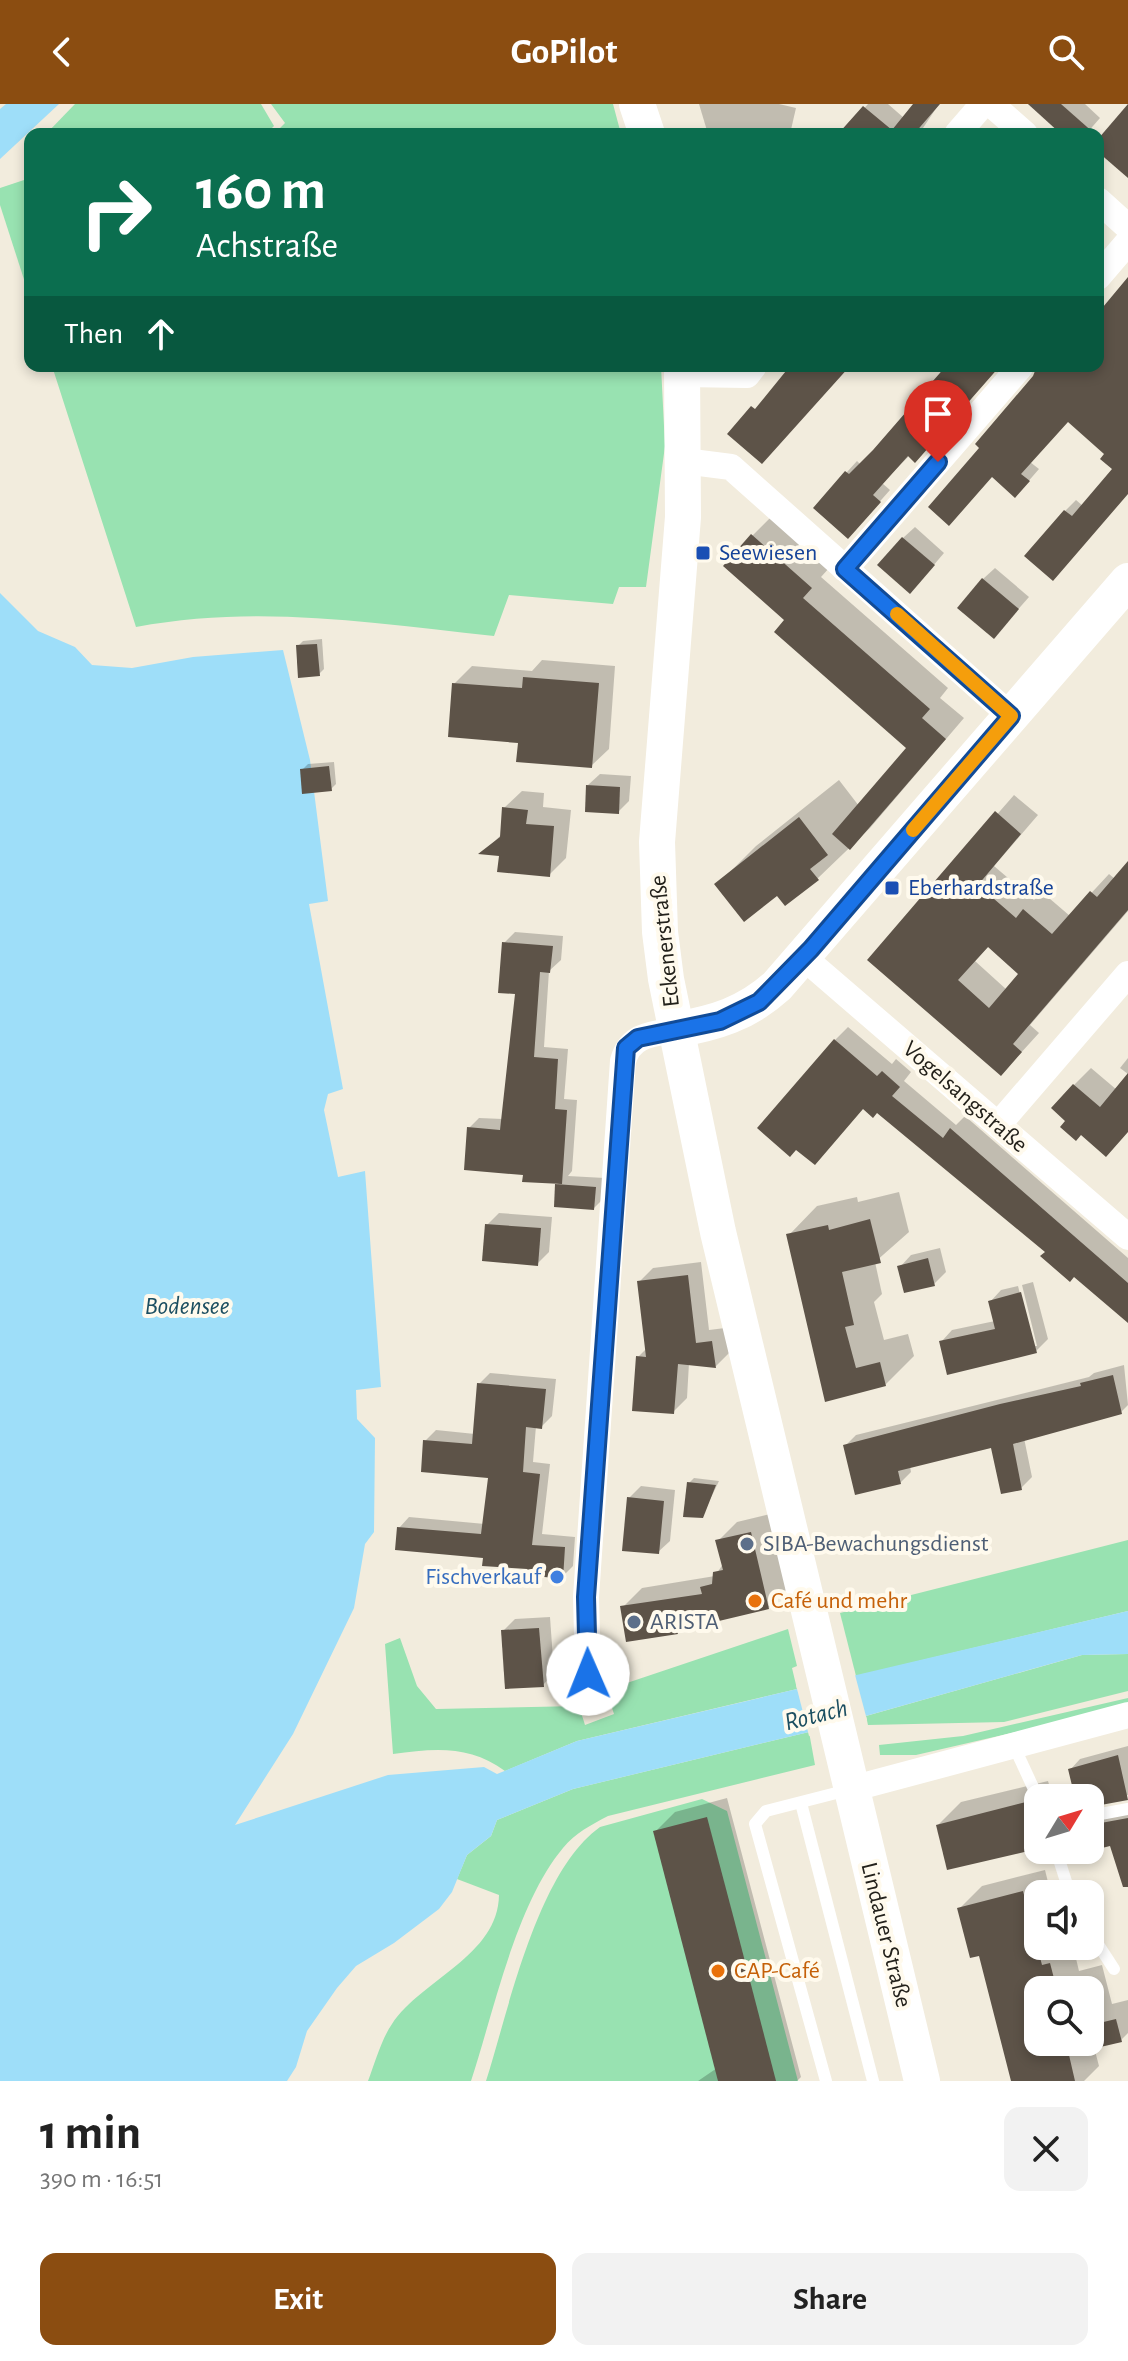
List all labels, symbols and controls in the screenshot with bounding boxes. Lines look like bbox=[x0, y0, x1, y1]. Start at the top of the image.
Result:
icon: back bbox=[40, 30, 84, 74]
icon: search bbox=[1044, 30, 1088, 74]
text: GoPilot bbox=[511, 34, 617, 70]
icon: right bbox=[64, 160, 168, 264]
text: 160 m bbox=[196, 163, 326, 219]
text: Achstraße bbox=[196, 228, 338, 264]
icon: ahead bbox=[139, 312, 183, 356]
text: Then bbox=[64, 319, 123, 349]
pin bbox=[904, 380, 972, 462]
icon: arrive bbox=[916, 392, 960, 436]
place label: Seewiesen bbox=[719, 541, 817, 565]
marker: Seewiesen bbox=[694, 544, 712, 562]
street label: Eckenerstraße bbox=[646, 874, 684, 1008]
place label: Eberhardstraße bbox=[908, 876, 1054, 900]
marker: Eberhardstraße bbox=[883, 879, 901, 897]
street label: Vogelsangstraße bbox=[898, 1037, 1032, 1157]
water label: Bodensee bbox=[144, 1293, 230, 1319]
place label: SIBA-Bewachungsdienst bbox=[763, 1532, 989, 1556]
marker: SIBA-Bewachungsdienst bbox=[738, 1535, 756, 1553]
place label: Fischverkauf bbox=[425, 1565, 543, 1589]
marker: Fischverkauf bbox=[548, 1568, 566, 1586]
place label: Café und mehr bbox=[771, 1589, 907, 1613]
marker: Café und mehr bbox=[746, 1592, 764, 1610]
place label: ARISTA bbox=[650, 1610, 719, 1634]
marker: ARISTA bbox=[625, 1613, 643, 1631]
position arrow bbox=[546, 1632, 630, 1716]
water label: Rotach bbox=[782, 1695, 850, 1735]
north arrow bbox=[1024, 1784, 1104, 1864]
map controls bbox=[1024, 1784, 1104, 2056]
street label: Lindauer Straße bbox=[856, 1860, 916, 2010]
button: sound bbox=[1024, 1880, 1104, 1960]
place label: CAP-Café bbox=[734, 1959, 820, 1983]
marker: CAP-Café bbox=[709, 1962, 727, 1980]
button: search bbox=[1024, 1976, 1104, 2056]
button: close bbox=[1004, 2107, 1088, 2191]
text: 1 min bbox=[40, 2110, 141, 2158]
text: 390 m · 16:51 bbox=[40, 2166, 163, 2192]
button: Exit bbox=[40, 2253, 556, 2345]
button: Share bbox=[572, 2253, 1088, 2345]

